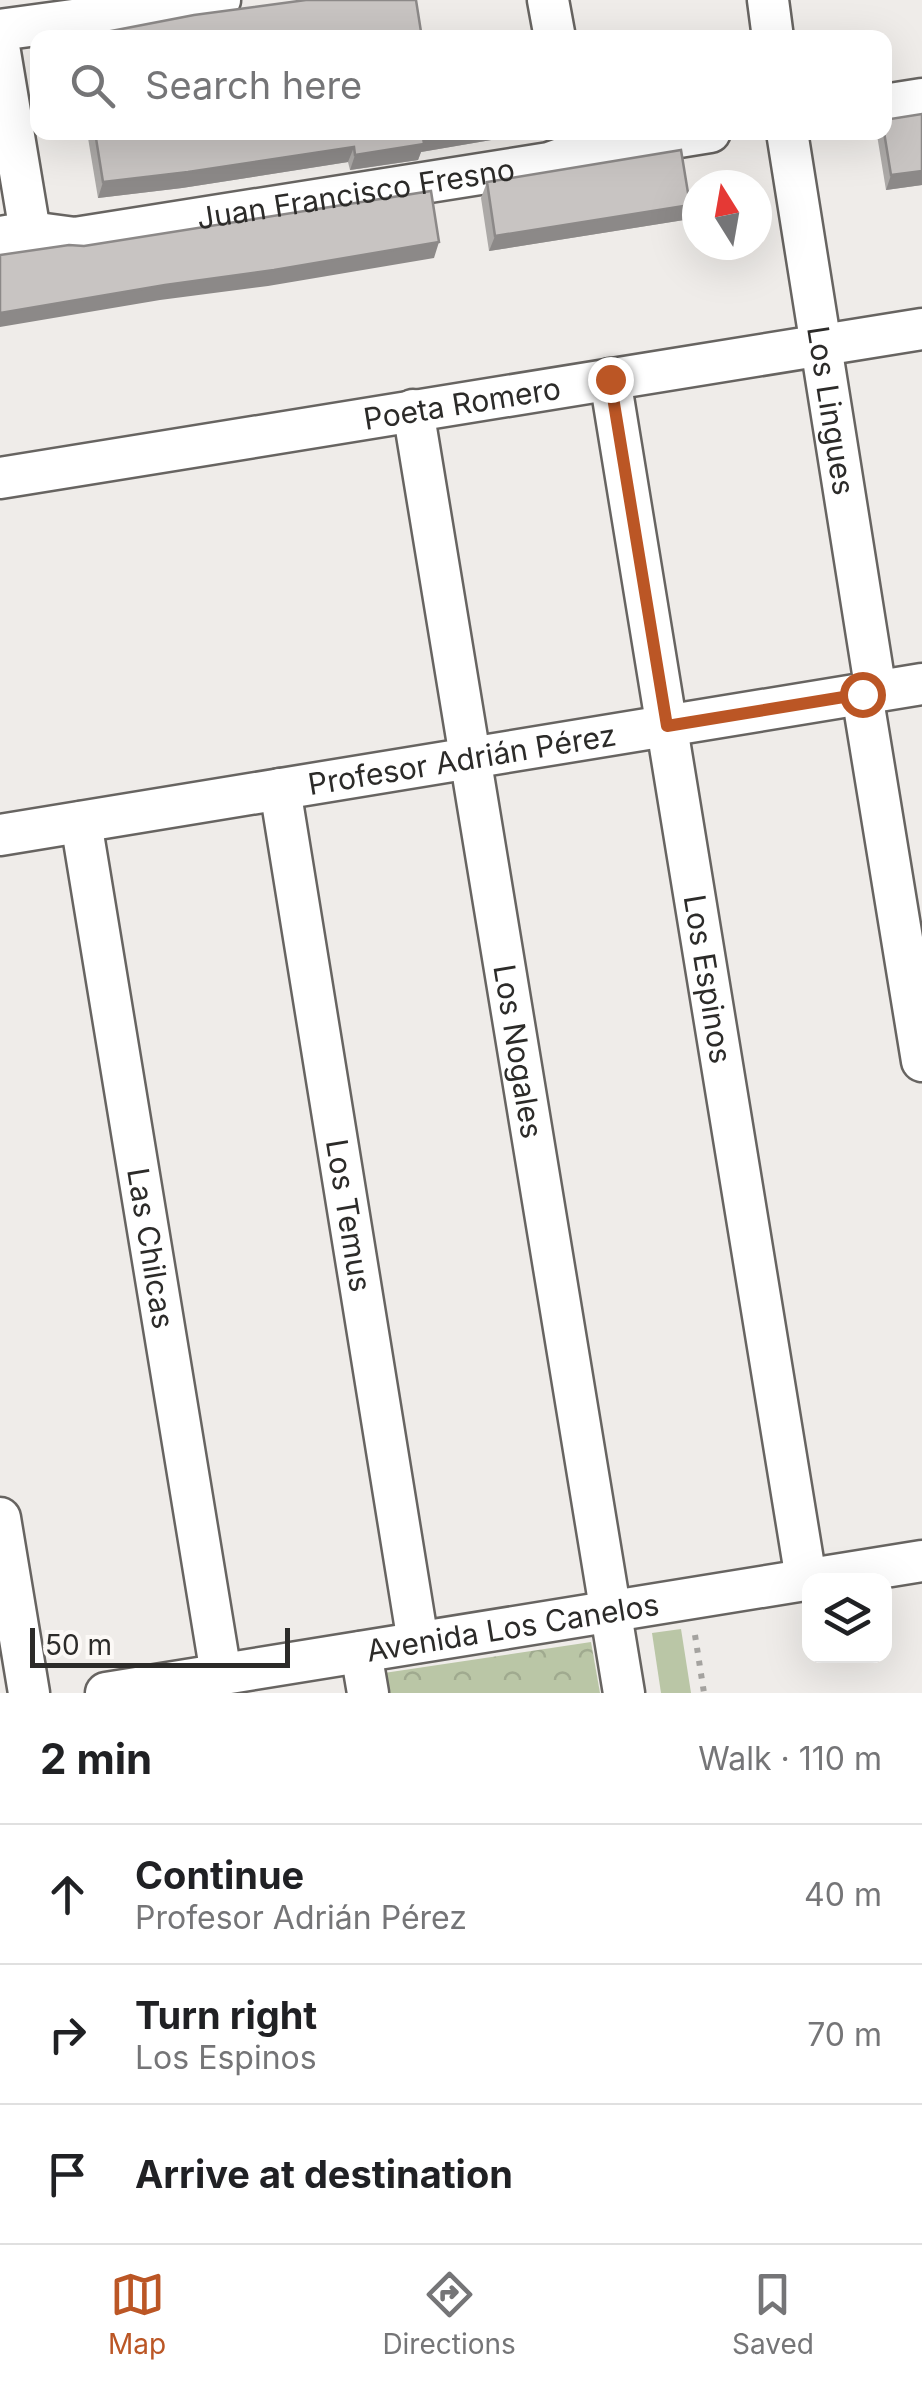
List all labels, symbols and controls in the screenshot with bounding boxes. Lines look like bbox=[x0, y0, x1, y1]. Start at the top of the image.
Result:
search box bbox=[30, 30, 892, 140]
icon: search bbox=[65, 58, 120, 113]
text: Search here bbox=[145, 62, 362, 108]
street label: Juan Francisco Fresno bbox=[194, 151, 517, 236]
north arrow bbox=[682, 170, 772, 260]
street label: Los Lingues bbox=[800, 323, 862, 498]
route end bbox=[588, 357, 634, 403]
street label: Poeta Romero bbox=[361, 370, 563, 437]
route start bbox=[840, 672, 886, 718]
street label: Profesor Adrián Pérez bbox=[305, 716, 618, 802]
street label: Los Espinos bbox=[677, 892, 740, 1066]
street label: Los Nogales bbox=[486, 962, 551, 1141]
street label: Los Temus bbox=[319, 1137, 379, 1294]
street label: Las Chilcas bbox=[120, 1165, 182, 1331]
map controls bbox=[802, 1573, 892, 1663]
button: layers bbox=[802, 1573, 892, 1663]
street label: Avenida Los Canelos bbox=[364, 1586, 661, 1669]
scale bar bbox=[30, 1623, 290, 1668]
text: 50 m bbox=[45, 1628, 112, 1662]
text: 2 min bbox=[40, 1733, 152, 1784]
text: Walk · 110 m bbox=[698, 1739, 882, 1778]
text: Continue bbox=[135, 1852, 304, 1898]
icon: ahead bbox=[40, 1867, 95, 1922]
text: 40 m bbox=[804, 1875, 882, 1914]
text: Profesor Adrián Pérez bbox=[135, 1898, 467, 1937]
text: Turn right bbox=[135, 1992, 317, 2038]
icon: right bbox=[40, 2007, 95, 2062]
text: 70 m bbox=[807, 2015, 882, 2054]
text: Los Espinos bbox=[135, 2038, 317, 2077]
icon: arrive bbox=[40, 2147, 95, 2202]
text: Arrive at destination bbox=[135, 2151, 513, 2197]
tab: Map bbox=[108, 2267, 166, 2361]
tab: Directions bbox=[382, 2267, 516, 2361]
tab: Saved bbox=[732, 2267, 814, 2361]

